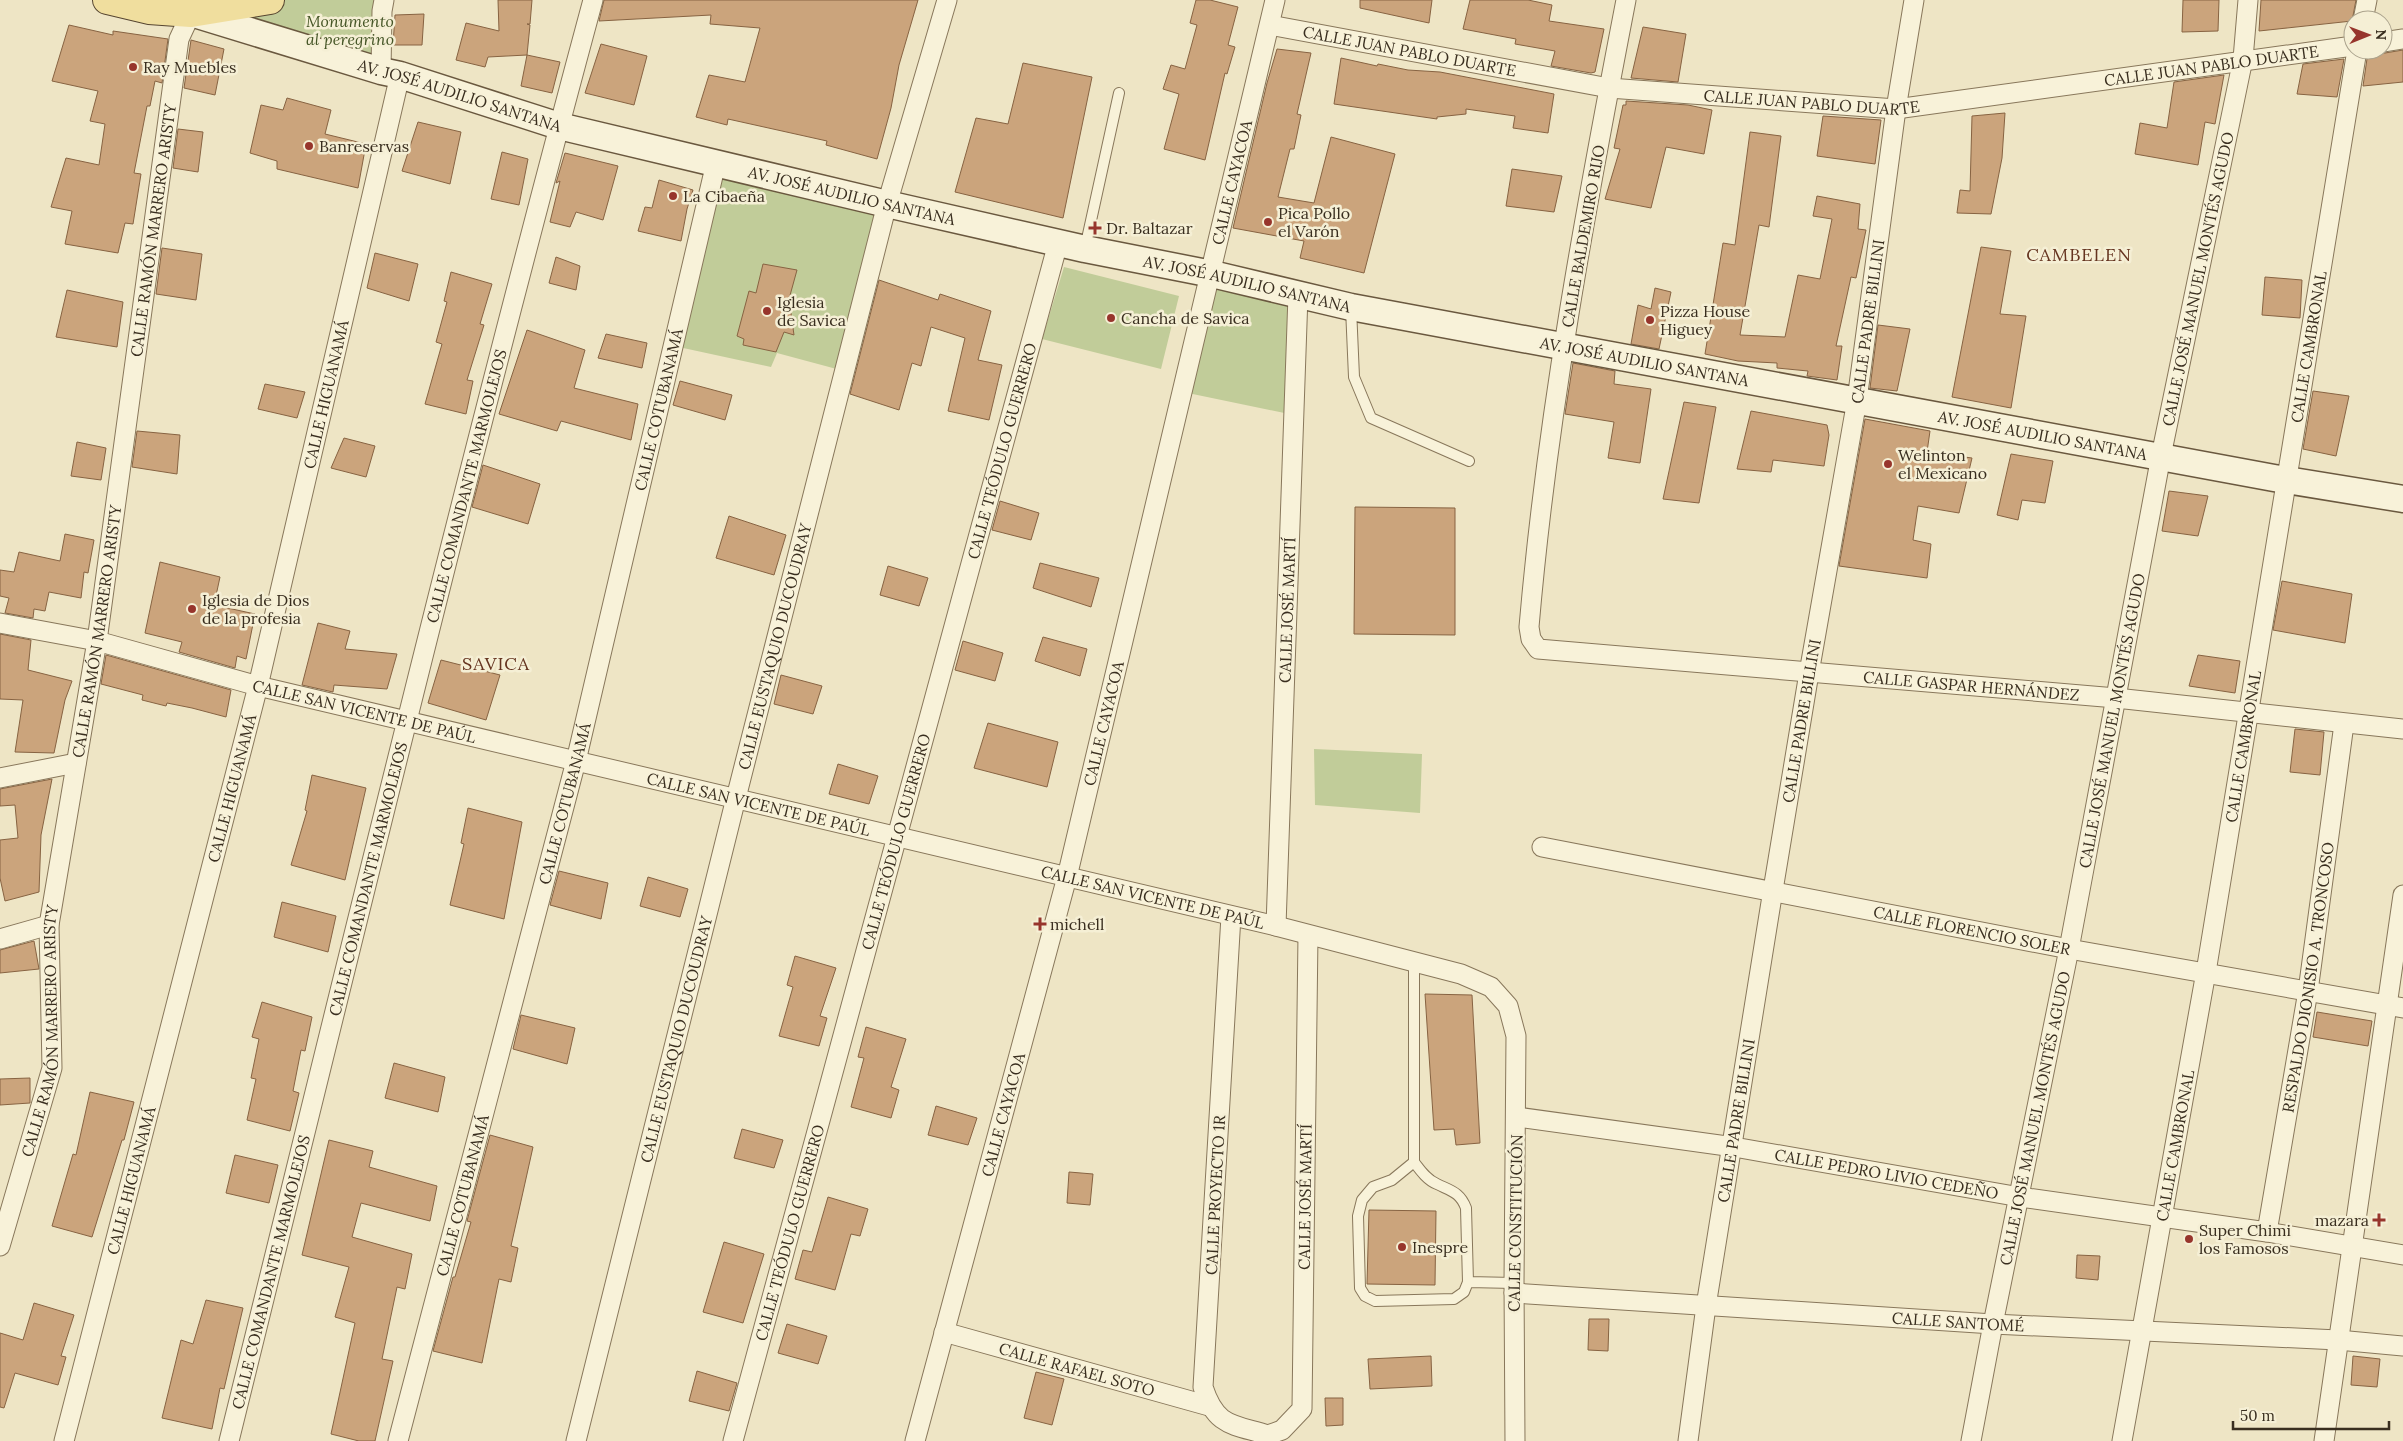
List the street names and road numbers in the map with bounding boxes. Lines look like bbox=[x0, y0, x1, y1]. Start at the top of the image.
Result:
street label: CALLE JUAN PABLO DUARTE bbox=[1301, 21, 1518, 81]
street label: CALLE JUAN PABLO DUARTE bbox=[2103, 41, 2320, 90]
street label: AV. JOSÉ AUDILIO SANTANA bbox=[355, 54, 565, 136]
street label: CALLE JUAN PABLO DUARTE bbox=[1703, 85, 1921, 119]
street label: CALLE RAMÓN MARRERO ARISTY bbox=[126, 102, 180, 358]
street label: CALLE CAYACOA bbox=[1207, 117, 1256, 247]
street label: CALLE JOSÉ MANUEL MONTÉS AGUDO bbox=[2157, 130, 2238, 428]
street label: CALLE BALDEMIRO RIJO bbox=[1557, 143, 1609, 329]
street label: AV. JOSÉ AUDILIO SANTANA bbox=[745, 161, 958, 229]
street label: CALLE PADRE BILLINI bbox=[1847, 238, 1888, 405]
street label: AV. JOSÉ AUDILIO SANTANA bbox=[1141, 251, 1354, 317]
street label: CALLE CAMBRONAL bbox=[2286, 269, 2331, 424]
street label: CALLE HIGUANAMÁ bbox=[299, 317, 353, 471]
street label: CALLE COTUBANAMÁ bbox=[630, 325, 687, 493]
street label: AV. JOSÉ AUDILIO SANTANA bbox=[1537, 332, 1751, 391]
street label: CALLE TEÓDULO GUERRERO bbox=[963, 340, 1041, 561]
street label: CALLE COMANDANTE MARMOLEJOS bbox=[422, 347, 511, 625]
street label: AV. JOSÉ AUDILIO SANTANA bbox=[1936, 406, 2150, 464]
street label: CALLE RAMÓN MARRERO ARISTY bbox=[67, 503, 126, 759]
street label: CALLE EUSTAQUIO DUCOUDRAY bbox=[734, 520, 816, 772]
street label: CALLE JOSÉ MARTÍ bbox=[1274, 536, 1300, 683]
street label: CALLE JOSÉ MANUEL MONTÉS AGUDO bbox=[2074, 571, 2149, 870]
street label: CALLE PADRE BILLINI bbox=[1778, 638, 1825, 804]
street label: CALLE CAYACOA bbox=[1079, 658, 1128, 788]
street label: CALLE GASPAR HERNÁNDEZ bbox=[1862, 667, 2080, 705]
street label: CALLE CAMBRONAL bbox=[2221, 669, 2265, 824]
street label: CALLE SAN VICENTE DE PAÚL bbox=[251, 675, 478, 747]
street label: CALLE HIGUANAMÁ bbox=[203, 711, 261, 864]
street label: CALLE COTUBANAMÁ bbox=[534, 720, 595, 886]
street label: CALLE TEÓDULO GUERRERO bbox=[857, 731, 934, 952]
street label: CALLE COMANDANTE MARMOLEJOS bbox=[324, 740, 411, 1018]
street label: CALLE SAN VICENTE DE PAÚL bbox=[645, 768, 872, 840]
street label: RESPALDO DIONISIO A. TRONCOSO bbox=[2277, 841, 2338, 1114]
street label: CALLE SAN VICENTE DE PAÚL bbox=[1039, 861, 1266, 933]
street label: CALLE FLORENCIO SOLER bbox=[1872, 901, 2073, 959]
street label: CALLE RAMÓN MARRERO ARISTY bbox=[17, 903, 62, 1159]
street label: CALLE EUSTAQUIO DUCOUDRAY bbox=[636, 913, 716, 1165]
street label: CALLE JOSÉ MANUEL MONTÉS AGUDO bbox=[1995, 969, 2074, 1267]
street label: CALLE PADRE BILLINI bbox=[1713, 1037, 1759, 1204]
street label: CALLE CAYACOA bbox=[977, 1050, 1029, 1179]
street label: CALLE CAMBRONAL bbox=[2152, 1068, 2198, 1223]
street label: CALLE HIGUANAMÁ bbox=[102, 1103, 160, 1257]
street label: CALLE COTUBANAMÁ bbox=[432, 1111, 493, 1278]
street label: CALLE PROYECTO 1R bbox=[1201, 1114, 1229, 1275]
street label: CALLE TEÓDULO GUERRERO bbox=[751, 1122, 828, 1343]
street label: CALLE JOSÉ MARTÍ bbox=[1294, 1123, 1316, 1270]
street label: CALLE COMANDANTE MARMOLEJOS bbox=[227, 1133, 314, 1411]
street label: CALLE CONSTITUCIÓN bbox=[1503, 1134, 1527, 1312]
street label: CALLE PEDRO LIVIO CEDEÑO bbox=[1773, 1144, 2000, 1203]
street label: CALLE SANTOMÉ bbox=[1891, 1307, 2025, 1335]
street label: CALLE RAFAEL SOTO bbox=[997, 1338, 1157, 1400]

